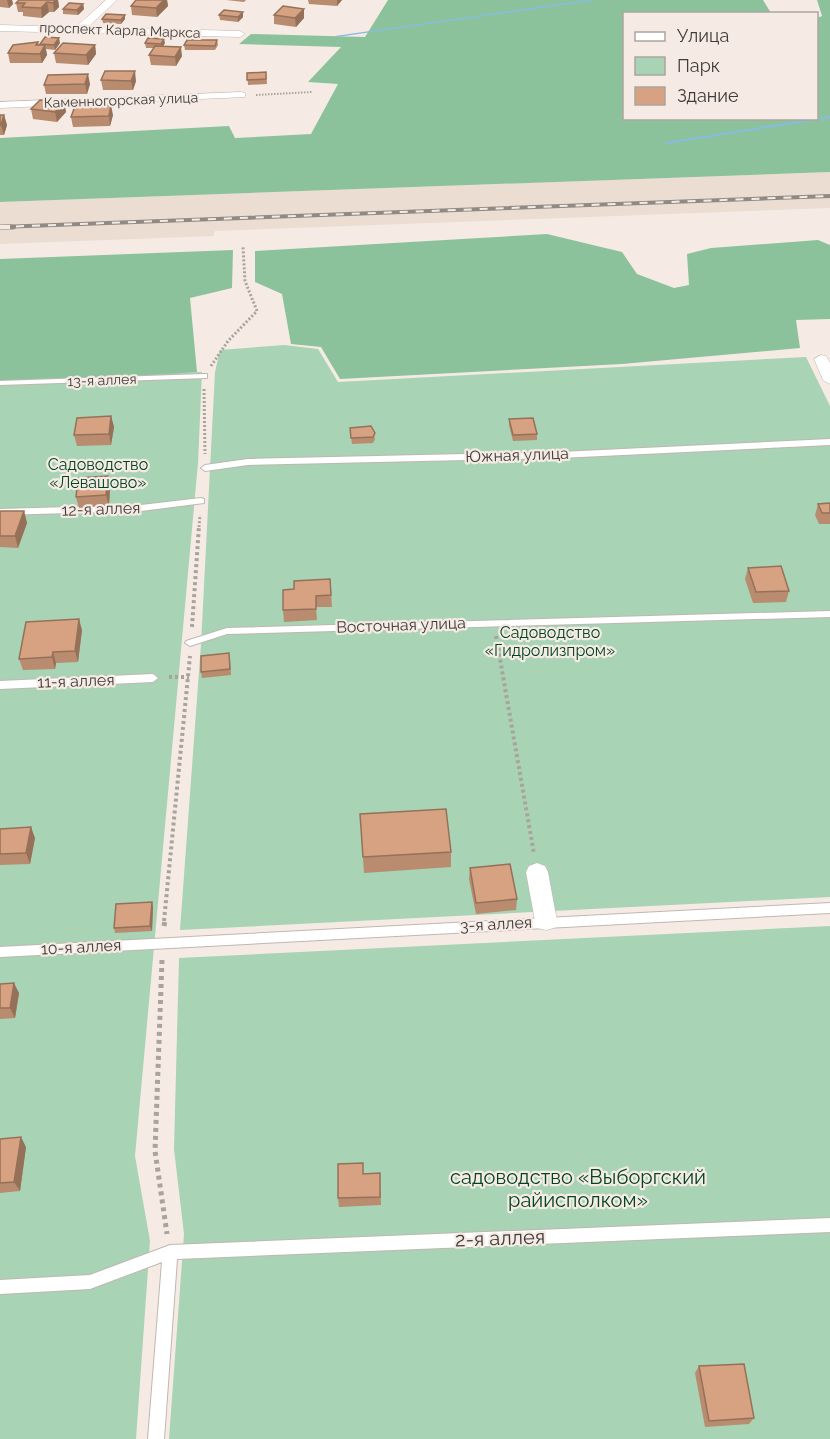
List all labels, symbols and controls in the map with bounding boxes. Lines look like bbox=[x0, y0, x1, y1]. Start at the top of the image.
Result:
legend bbox=[623, 12, 818, 120]
street label: проспект Карла Маркса bbox=[39, 19, 201, 41]
text: Улица bbox=[677, 25, 729, 46]
text: Парк bbox=[677, 55, 720, 76]
text: Здание bbox=[677, 85, 739, 106]
street label: Каменногорская улица bbox=[44, 89, 198, 111]
street label: 13-я аллея bbox=[67, 371, 137, 389]
street label: Южная улица bbox=[465, 444, 569, 466]
park label: Садоводство «Левашово» bbox=[48, 455, 148, 492]
street label: 12-я аллея bbox=[61, 498, 141, 520]
street label: Восточная улица bbox=[336, 613, 466, 637]
park label: Садоводство «Гидролизпром» bbox=[485, 623, 615, 660]
street label: 11-я аллея bbox=[37, 670, 115, 692]
street label: 3-я аллея bbox=[459, 913, 533, 935]
street label: 10-я аллея bbox=[40, 935, 122, 959]
park label: садоводство «Выборгский райисполком» bbox=[450, 1165, 706, 1212]
street label: 2-я аллея bbox=[455, 1224, 545, 1252]

